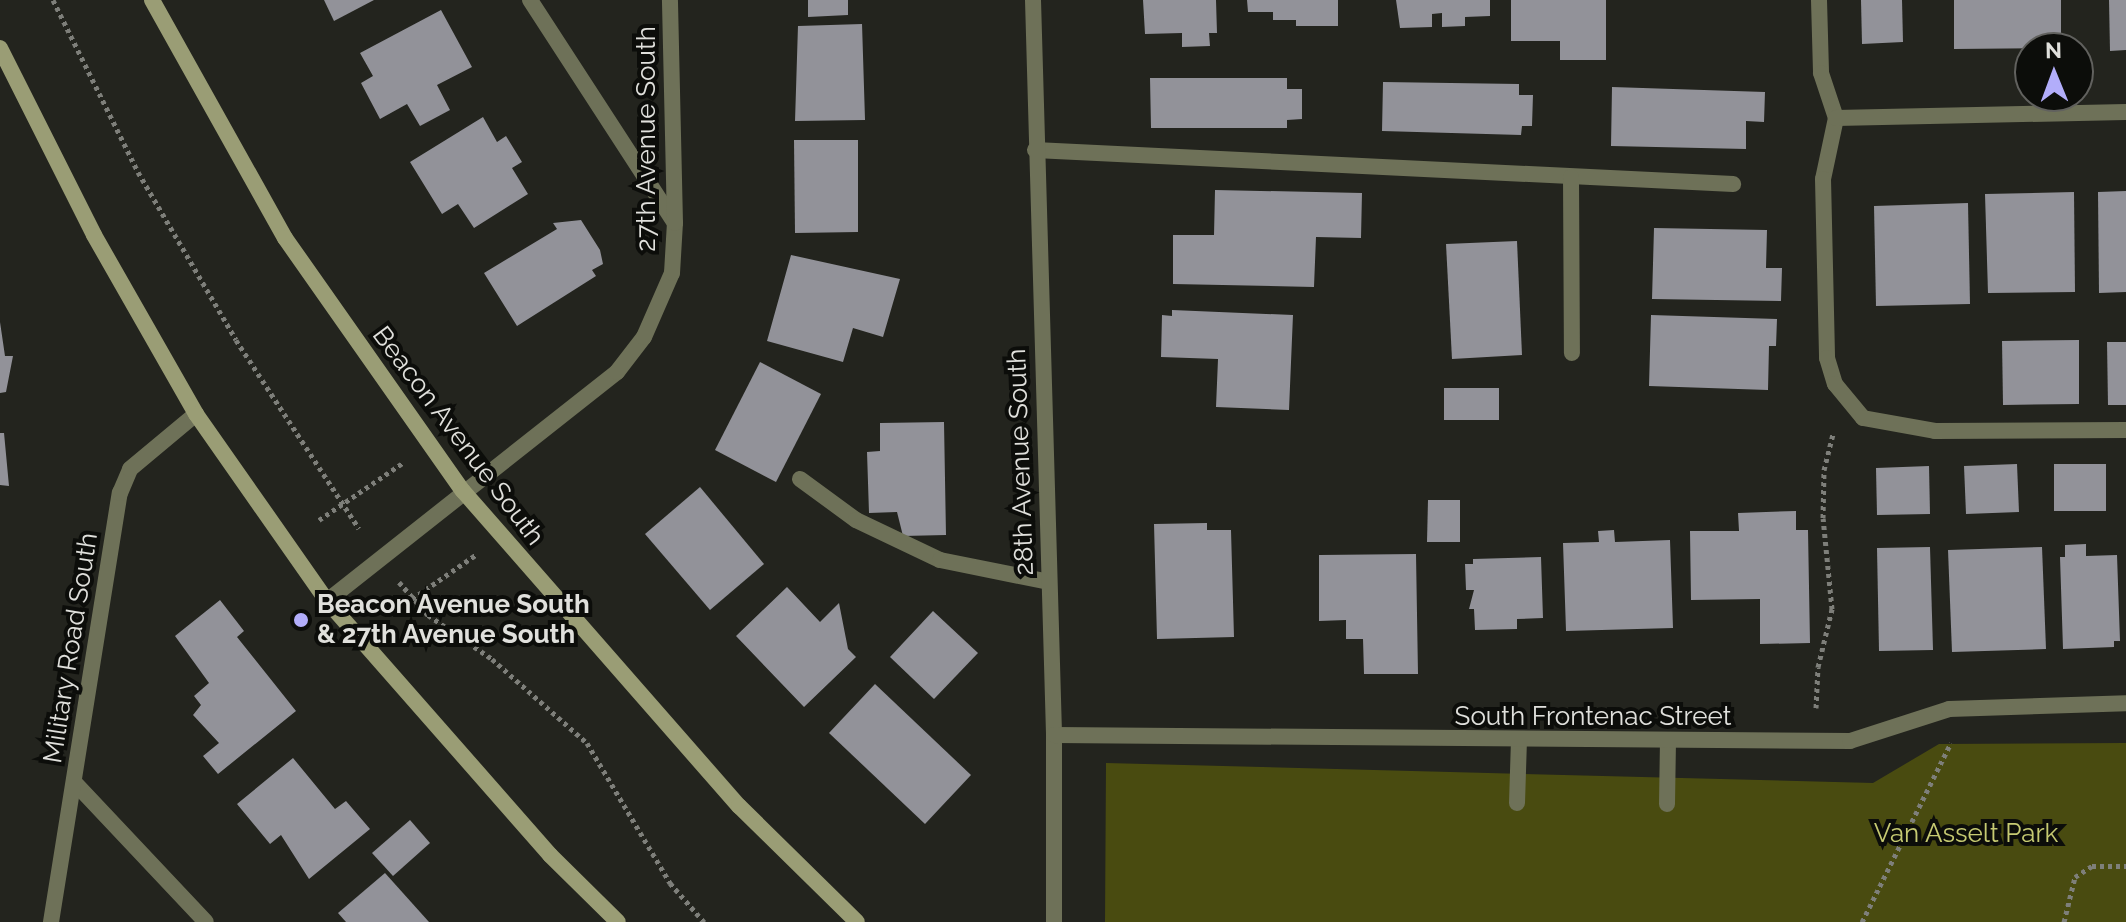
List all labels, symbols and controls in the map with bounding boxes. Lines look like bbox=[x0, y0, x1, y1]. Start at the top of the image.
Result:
street label: 27th Avenue South bbox=[631, 26, 663, 252]
north arrow bbox=[2014, 32, 2094, 112]
text: N bbox=[2045, 37, 2062, 63]
street label: Beacon Avenue South bbox=[365, 320, 551, 552]
street label: 28th Avenue South bbox=[1001, 348, 1041, 576]
street label: Military Road South bbox=[37, 530, 105, 766]
place label: Beacon Avenue South & 27th Avenue South bbox=[317, 589, 590, 650]
marker: Beacon Avenue South & 27th Avenue South bbox=[292, 611, 310, 629]
street label: South Frontenac Street bbox=[1455, 701, 1731, 733]
park label: Van Asselt Park bbox=[1873, 818, 2059, 850]

